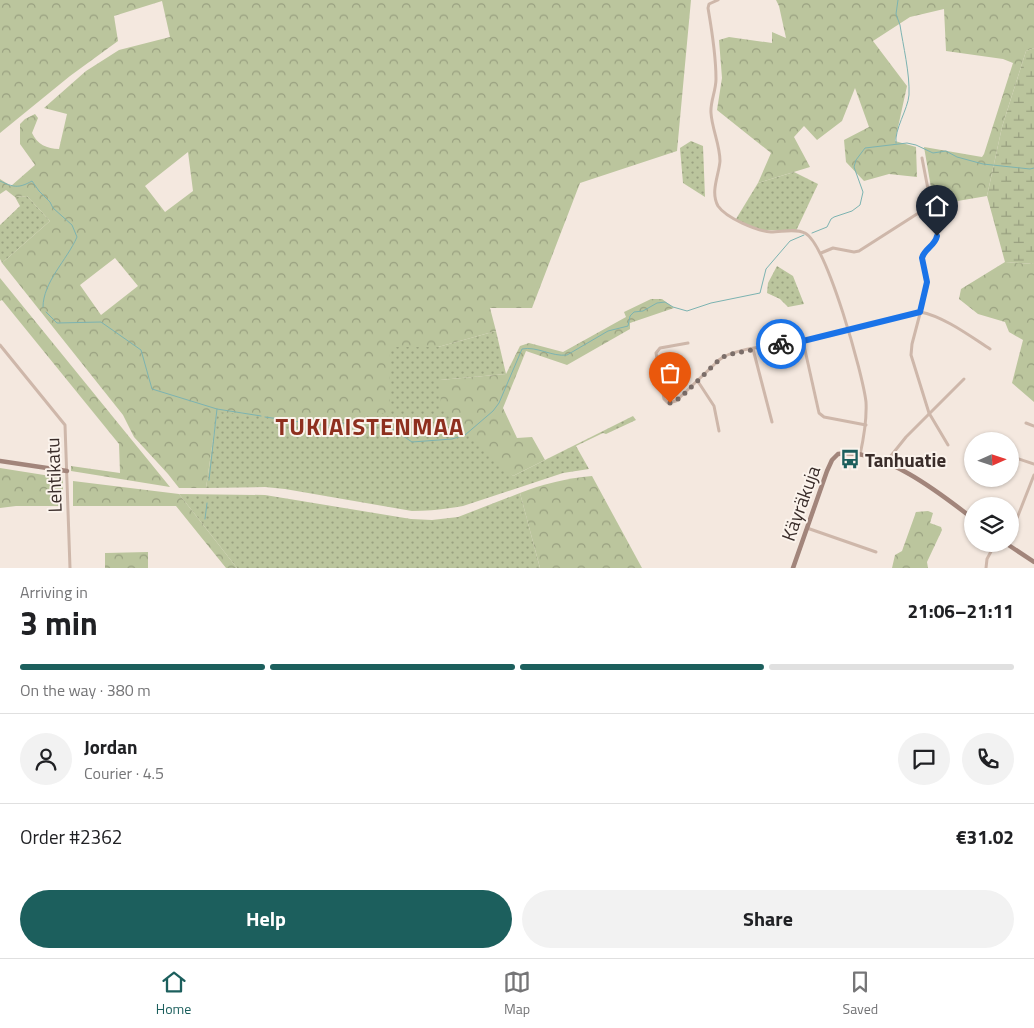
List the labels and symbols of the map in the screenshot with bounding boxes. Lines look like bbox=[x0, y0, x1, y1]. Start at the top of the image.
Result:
pin bbox=[916, 185, 958, 236]
courier bbox=[756, 319, 806, 369]
pin bbox=[649, 352, 691, 403]
district label: TUKIAISTENMAA bbox=[276, 408, 464, 444]
north arrow bbox=[964, 432, 1019, 488]
street label: Lehtikatu bbox=[37, 437, 69, 513]
place label: Tanhuatie bbox=[865, 445, 946, 474]
bus stop icon: Tanhuatie bbox=[839, 448, 861, 470]
street label: Käyräkuja bbox=[773, 461, 827, 545]

